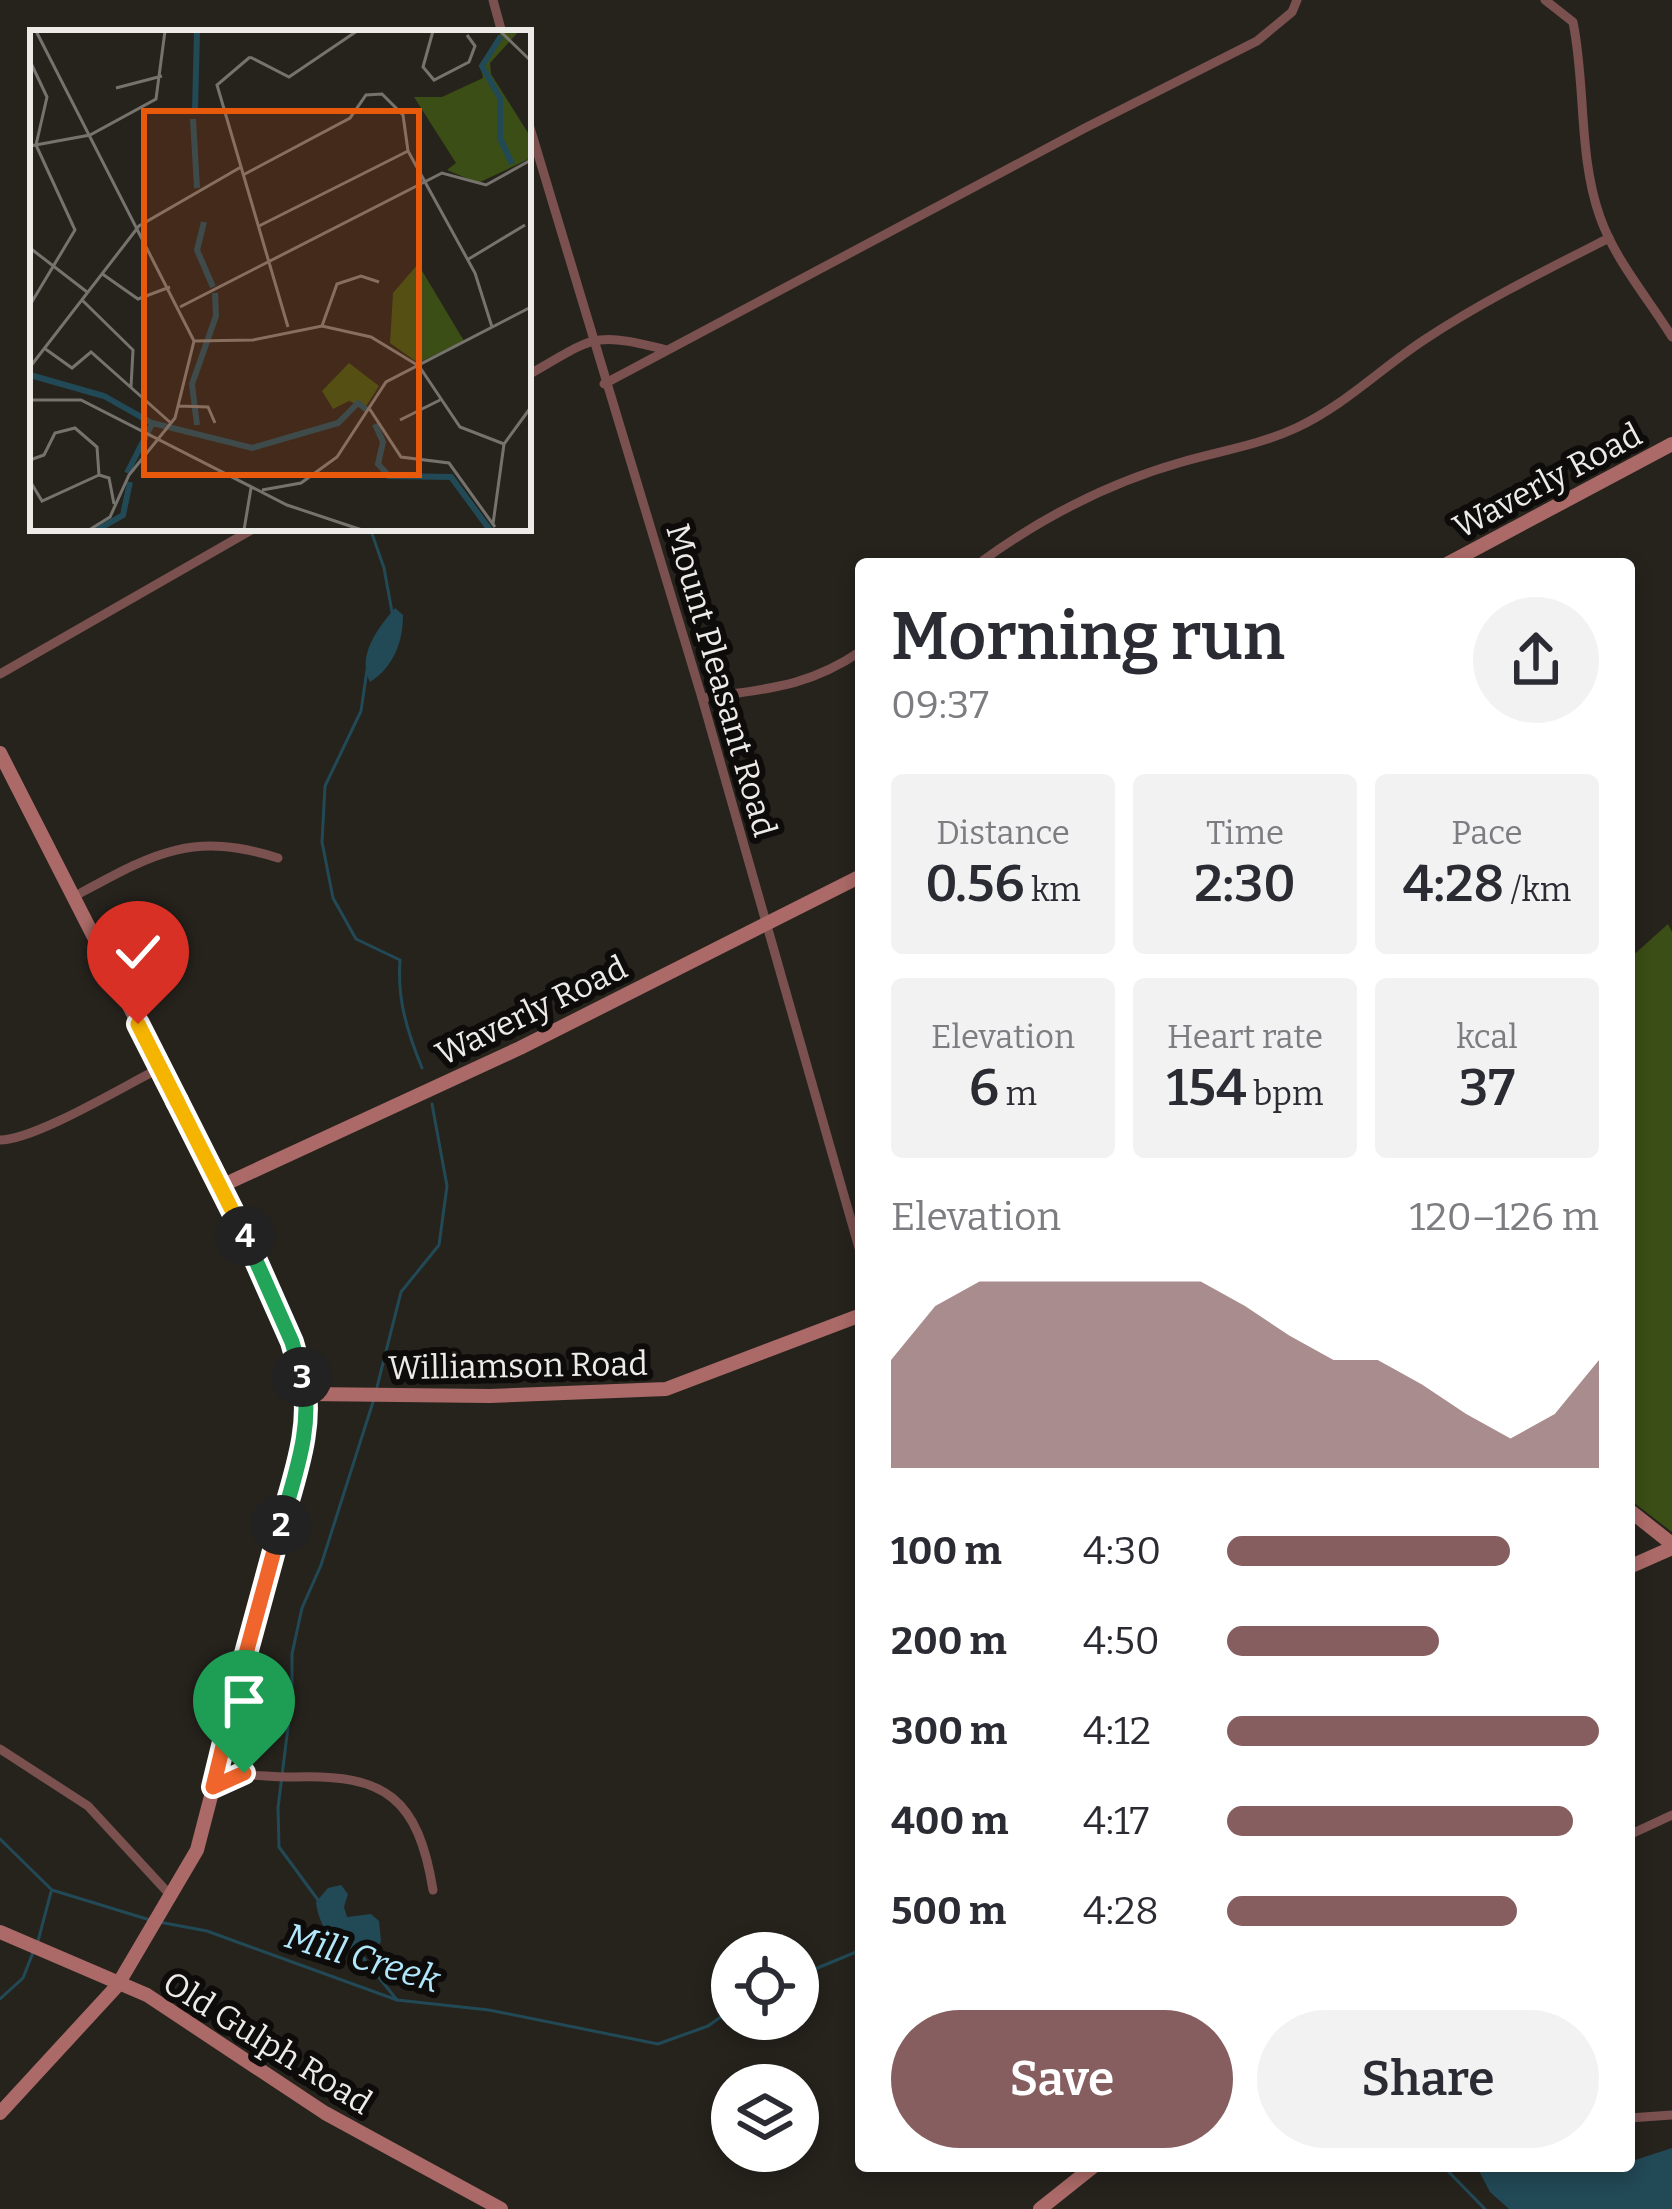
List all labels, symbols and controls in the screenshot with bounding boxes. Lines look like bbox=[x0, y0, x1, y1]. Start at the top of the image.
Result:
inset map bbox=[30, 30, 531, 531]
street label: Waverly Road bbox=[1446, 414, 1649, 547]
street label: Mount Pleasant Road bbox=[657, 519, 785, 841]
text: Morning run bbox=[891, 597, 1285, 676]
button: share bbox=[1473, 597, 1599, 723]
text: 09:37 bbox=[891, 682, 989, 728]
text: Distance bbox=[936, 813, 1070, 853]
text: Time bbox=[1206, 813, 1284, 853]
text: Pace bbox=[1451, 813, 1523, 853]
text: 0.56 bbox=[925, 853, 1024, 915]
text: 2:30 bbox=[1194, 853, 1296, 915]
text: 4:28 bbox=[1403, 853, 1504, 915]
text: km bbox=[1024, 870, 1081, 910]
text: /km bbox=[1504, 870, 1571, 910]
pin bbox=[87, 901, 189, 1024]
icon: check bbox=[105, 919, 171, 985]
street label: Waverly Road bbox=[429, 947, 634, 1074]
text: Elevation bbox=[931, 1017, 1075, 1057]
text: Heart rate bbox=[1167, 1017, 1323, 1057]
text: kcal bbox=[1456, 1017, 1518, 1057]
text: 6 bbox=[969, 1057, 999, 1119]
text: 154 bbox=[1167, 1057, 1247, 1119]
text: 37 bbox=[1459, 1057, 1515, 1119]
text: m bbox=[999, 1074, 1037, 1114]
text: bpm bbox=[1247, 1074, 1323, 1114]
text: Elevation bbox=[891, 1194, 1061, 1240]
text: 120–126 m bbox=[1410, 1194, 1599, 1240]
pin: 4 bbox=[215, 1206, 275, 1266]
text: 4 bbox=[235, 1216, 255, 1256]
street label: Williamson Road bbox=[388, 1344, 648, 1388]
pin: 3 bbox=[272, 1347, 332, 1407]
text: 3 bbox=[292, 1357, 312, 1397]
pin: 2 bbox=[251, 1495, 311, 1555]
text: 2 bbox=[272, 1505, 290, 1545]
text: 100 m bbox=[891, 1528, 1002, 1574]
text: 4:30 bbox=[1083, 1528, 1161, 1574]
text: 200 m bbox=[891, 1618, 1007, 1664]
text: 4:50 bbox=[1083, 1618, 1160, 1664]
pin bbox=[193, 1650, 295, 1773]
icon: arrive bbox=[211, 1668, 277, 1734]
text: 300 m bbox=[891, 1708, 1007, 1754]
text: 4:12 bbox=[1083, 1708, 1151, 1754]
text: 400 m bbox=[891, 1798, 1009, 1844]
text: 4:17 bbox=[1083, 1798, 1149, 1844]
text: 500 m bbox=[891, 1888, 1006, 1934]
text: 4:28 bbox=[1083, 1888, 1159, 1934]
water label: Mill Creek bbox=[280, 1914, 446, 2002]
map controls bbox=[711, 1932, 819, 2172]
button: locate bbox=[711, 1932, 819, 2040]
street label: Old Gulph Road bbox=[156, 1963, 379, 2123]
button: Save bbox=[891, 2010, 1233, 2148]
button: Share bbox=[1257, 2010, 1599, 2148]
button: layers bbox=[711, 2064, 819, 2172]

